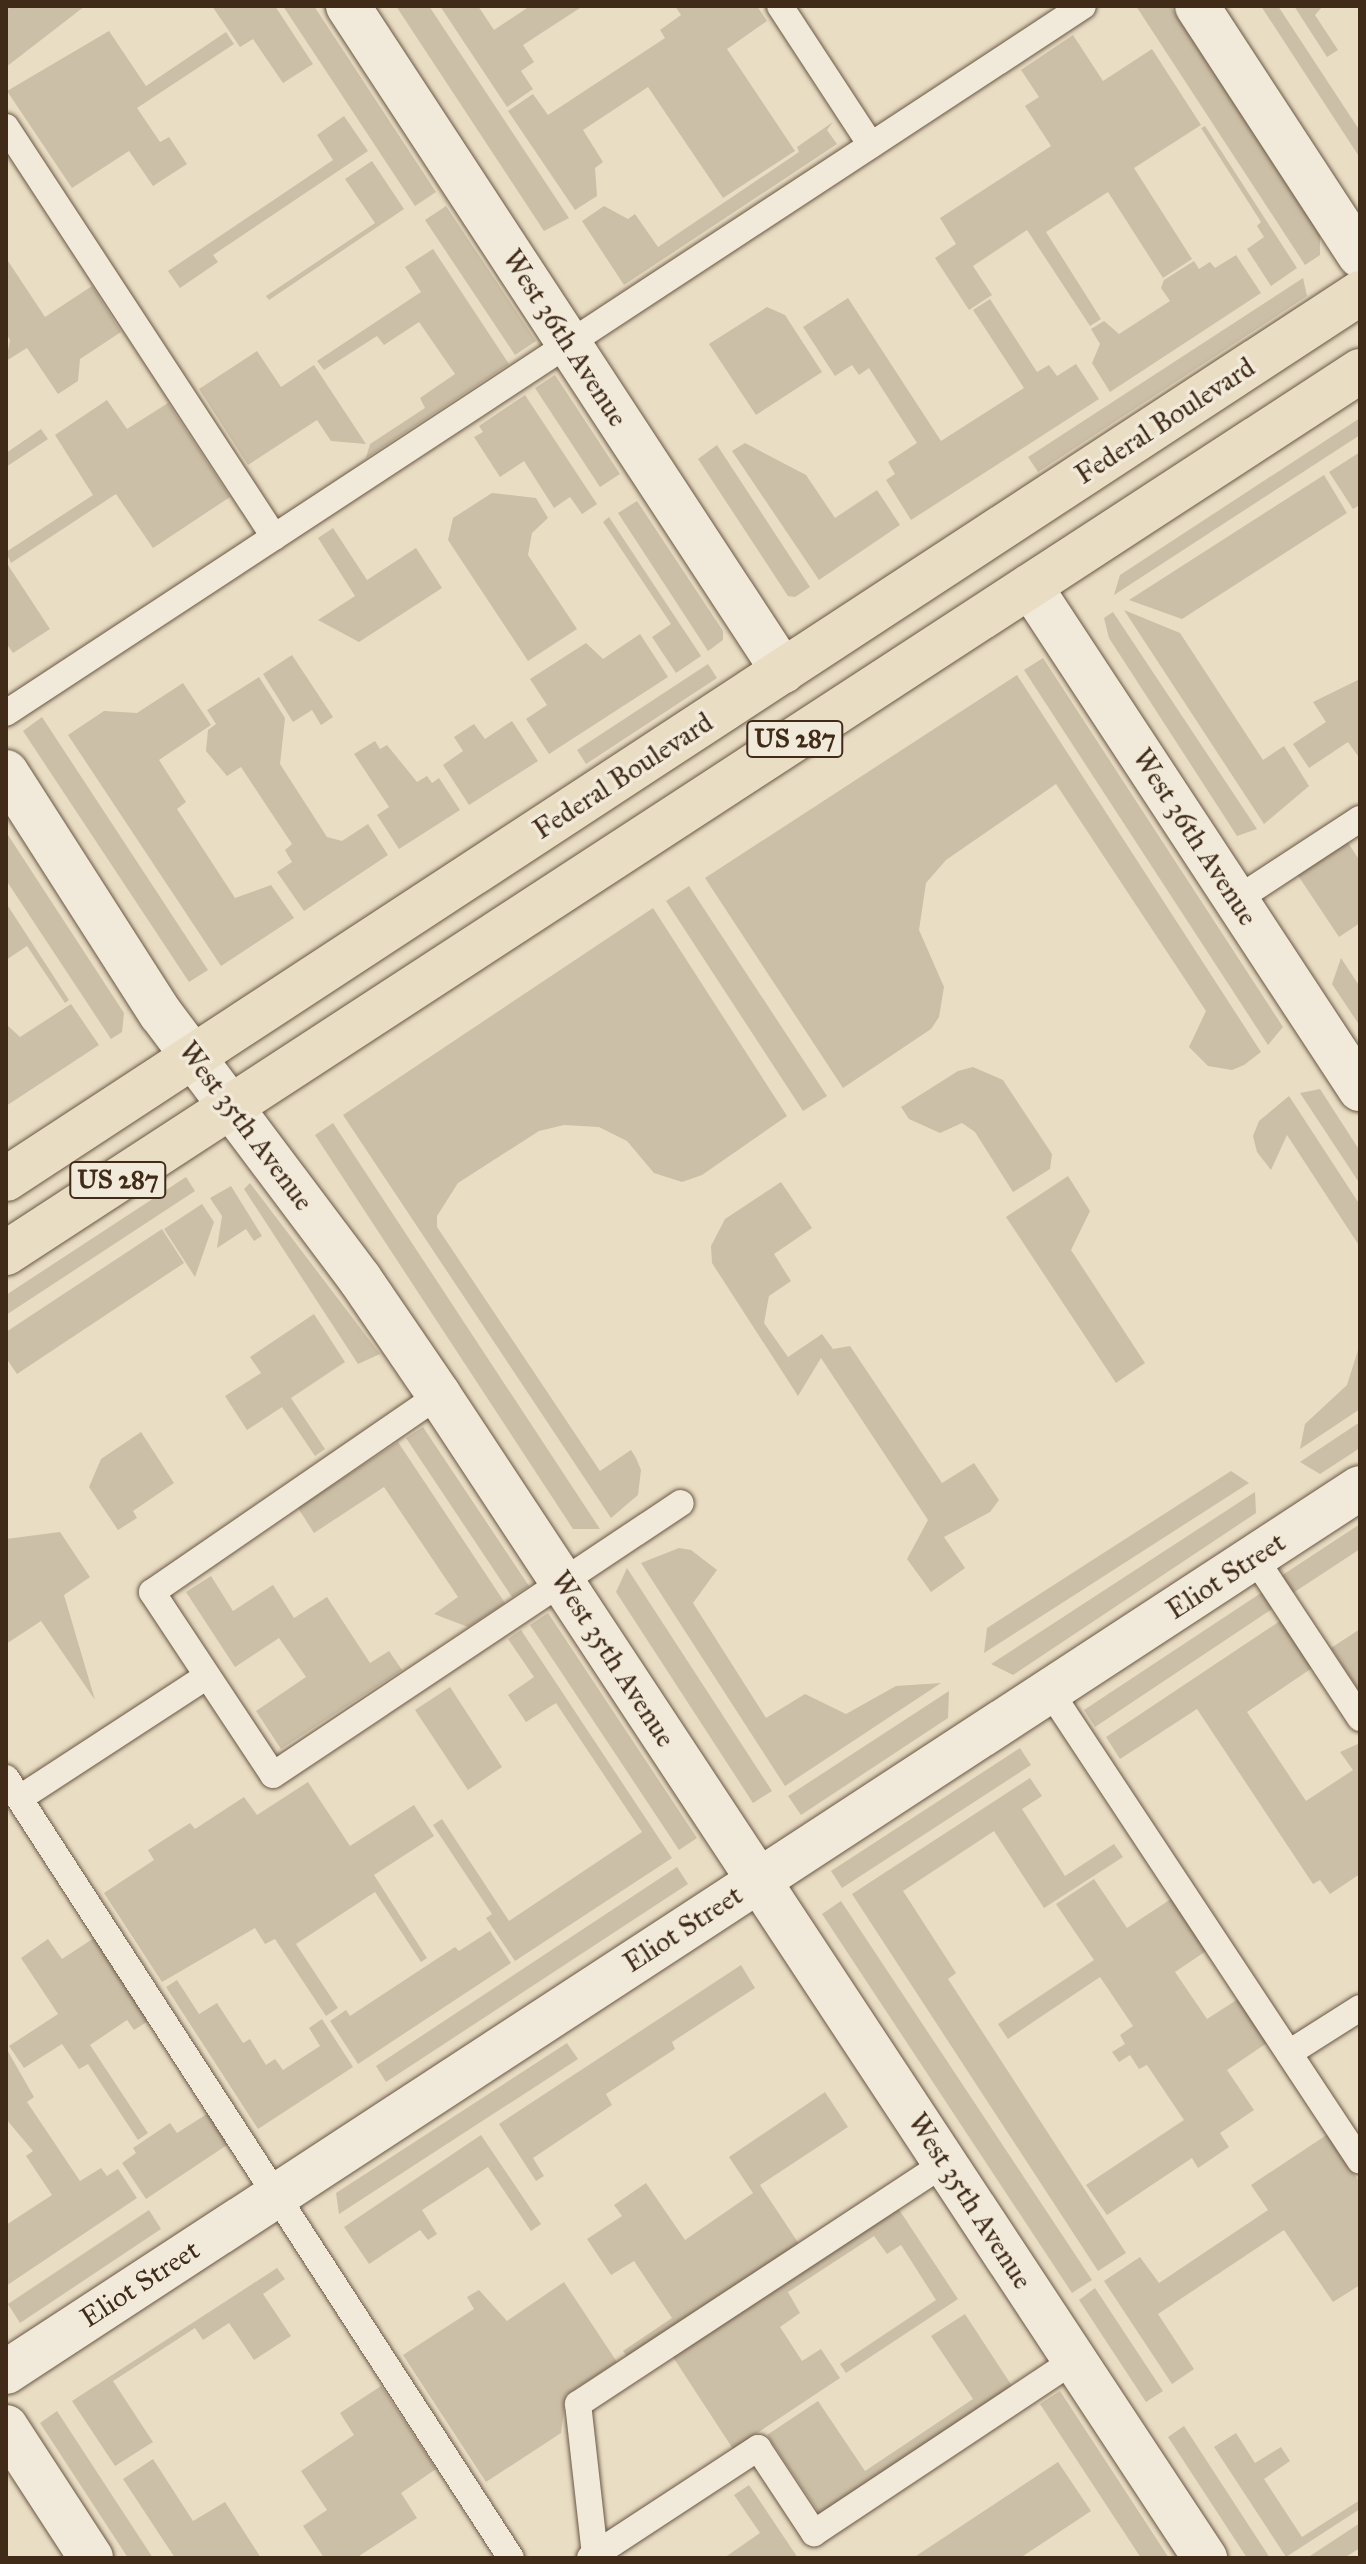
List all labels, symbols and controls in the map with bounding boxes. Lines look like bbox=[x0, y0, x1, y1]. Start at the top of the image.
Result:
street label: West 36th Avenue bbox=[495, 243, 635, 433]
street label: Federal Boulevard bbox=[1069, 350, 1261, 492]
street label: Federal Boulevard bbox=[527, 705, 719, 847]
road number: US 287 bbox=[745, 717, 845, 761]
street label: West 36th Avenue bbox=[1125, 742, 1265, 932]
street label: West 35th Avenue bbox=[171, 1035, 321, 1217]
road number: US 287 bbox=[68, 1158, 168, 1202]
street label: Eliot Street bbox=[1160, 1525, 1292, 1627]
street label: West 35th Avenue bbox=[544, 1565, 682, 1753]
street label: Eliot Street bbox=[617, 1878, 749, 1980]
street label: West 35th Avenue bbox=[901, 2107, 1039, 2295]
street label: Eliot Street bbox=[74, 2233, 206, 2335]

